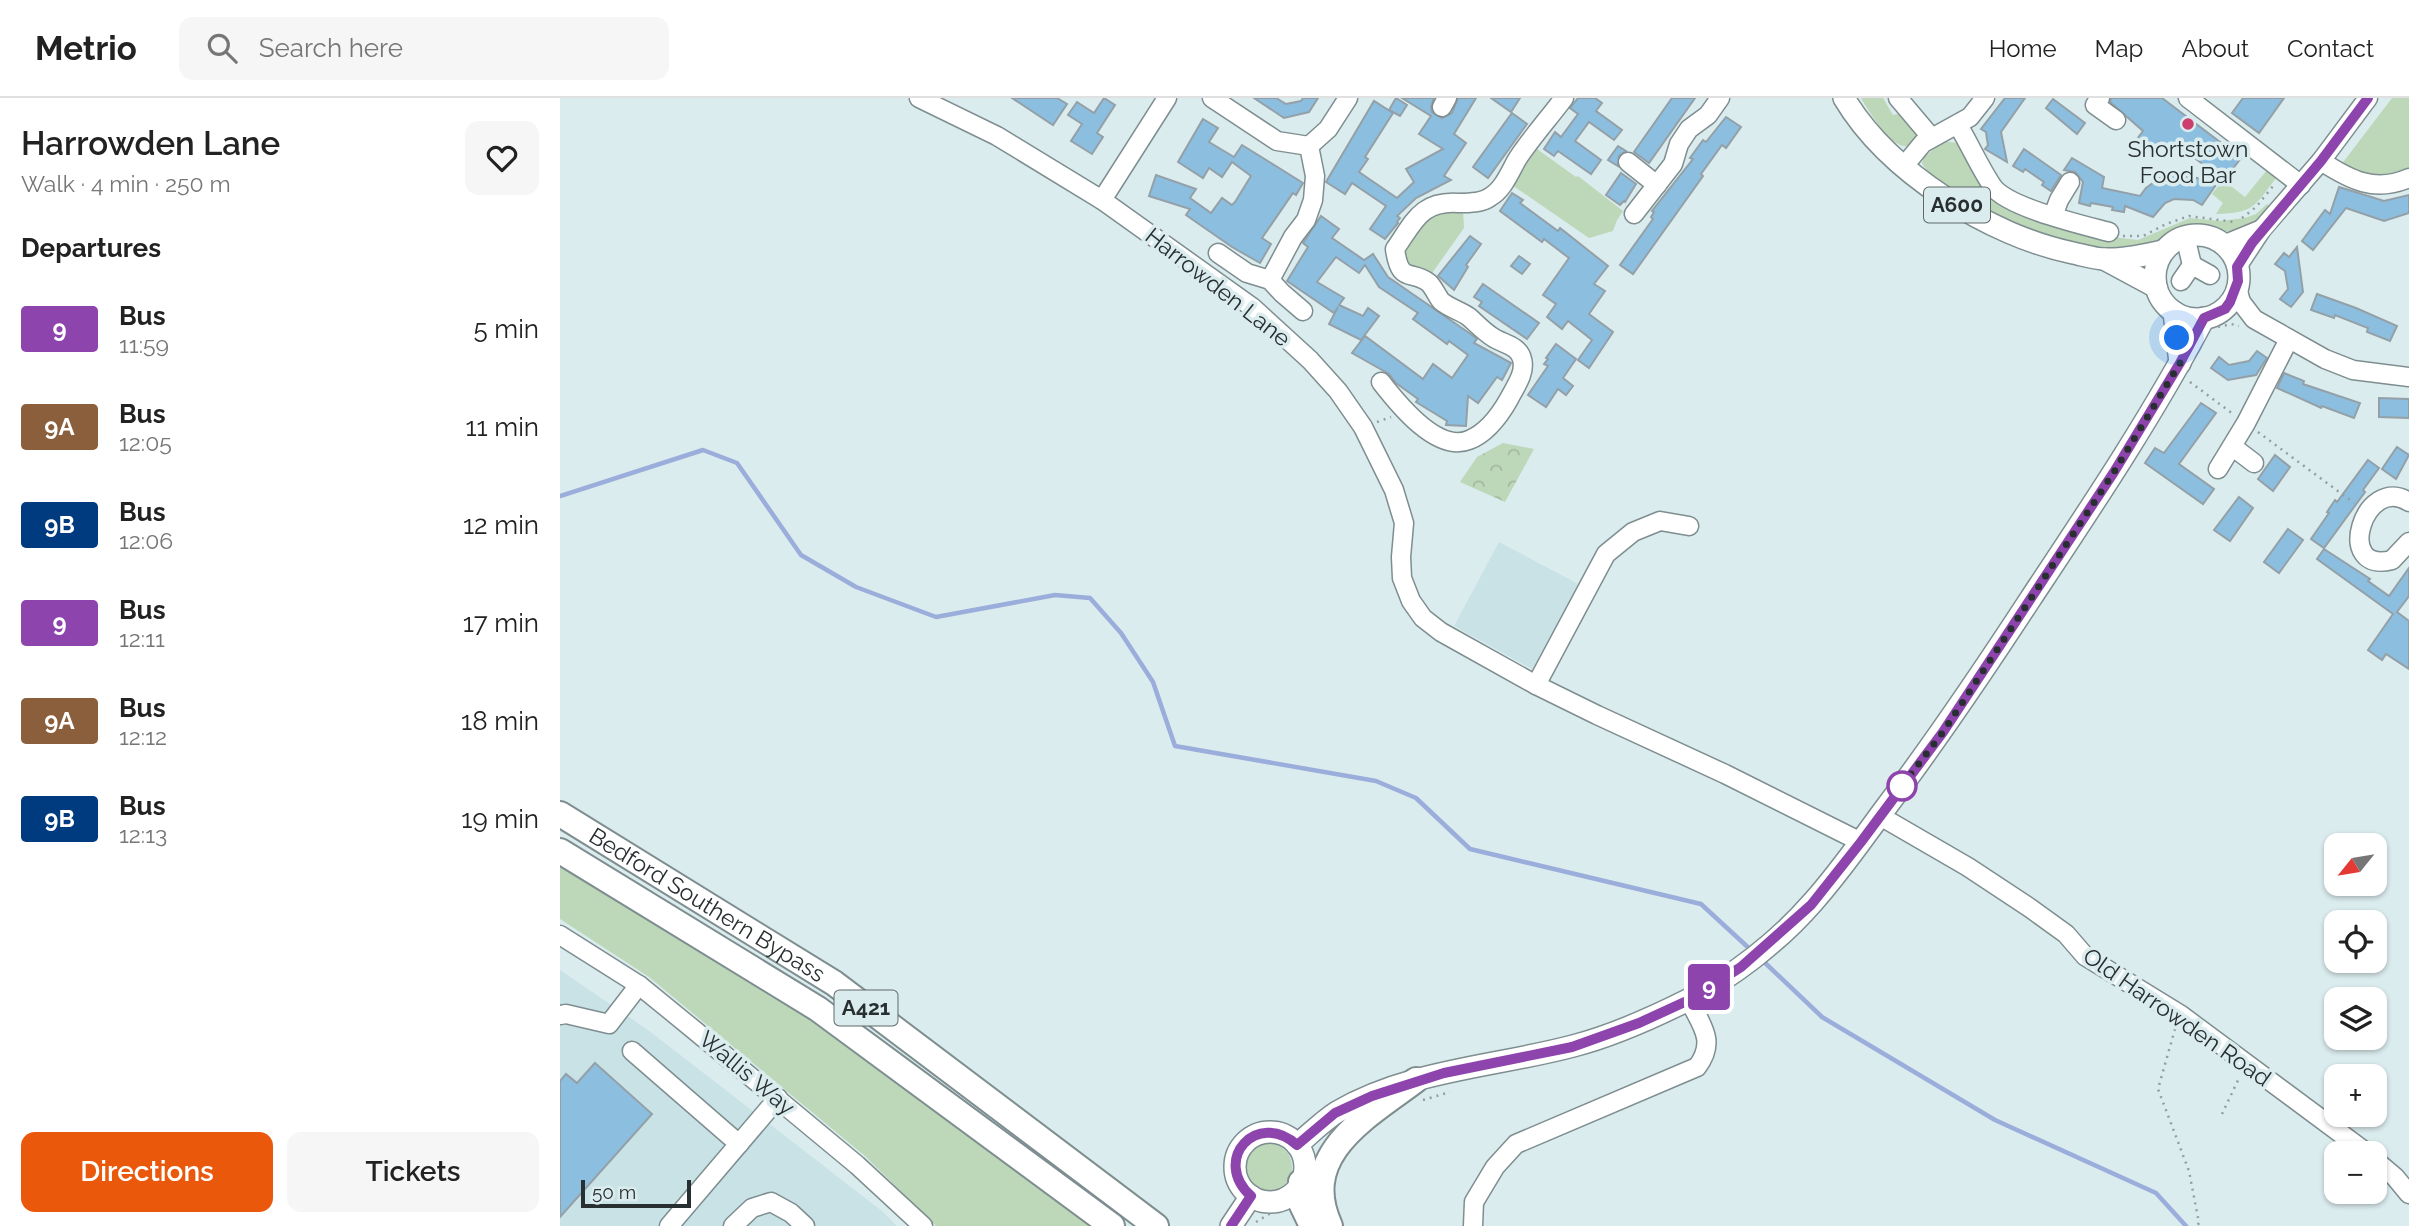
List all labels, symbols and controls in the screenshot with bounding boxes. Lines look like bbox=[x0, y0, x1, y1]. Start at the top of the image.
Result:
search box bbox=[179, 17, 669, 80]
text: Metrio bbox=[35, 29, 137, 68]
icon: search bbox=[203, 29, 241, 67]
text: Search here bbox=[259, 33, 403, 63]
text: Home bbox=[1989, 34, 2057, 63]
text: Map bbox=[2095, 34, 2143, 63]
text: About bbox=[2181, 34, 2249, 63]
text: Contact bbox=[2287, 34, 2374, 63]
marker: Shortstown Food Bar bbox=[2180, 116, 2196, 132]
button: heart bbox=[465, 121, 539, 195]
text: Harrowden Lane bbox=[21, 124, 280, 163]
place label: Shortstown Food Bar bbox=[2128, 135, 2248, 188]
text: Walk · 4 min · 250 m bbox=[21, 170, 231, 197]
road number: A600 bbox=[1924, 188, 1990, 222]
street label: Harrowden Lane bbox=[1140, 222, 1296, 352]
text: Departures bbox=[21, 233, 161, 263]
text: Bus bbox=[119, 301, 166, 331]
text: 9 bbox=[52, 314, 67, 343]
text: 5 min bbox=[473, 314, 539, 344]
your location bbox=[2159, 320, 2194, 355]
text: 11:59 bbox=[119, 331, 169, 358]
text: Bus bbox=[119, 399, 166, 429]
text: 9A bbox=[44, 412, 75, 441]
text: 11 min bbox=[465, 412, 539, 442]
text: 12:05 bbox=[119, 429, 172, 456]
text: Bus bbox=[119, 497, 166, 527]
text: 9B bbox=[44, 510, 75, 539]
text: 12 min bbox=[463, 510, 539, 540]
text: 12:06 bbox=[119, 527, 173, 554]
text: Bus bbox=[119, 595, 166, 625]
text: 9 bbox=[52, 608, 67, 637]
text: 17 min bbox=[463, 608, 539, 638]
text: 12:11 bbox=[119, 625, 165, 652]
text: Bus bbox=[119, 693, 166, 723]
text: 9A bbox=[44, 706, 75, 735]
text: 18 min bbox=[461, 706, 539, 736]
text: 12:12 bbox=[119, 723, 167, 750]
unlabelled marker bbox=[1887, 771, 1917, 801]
text: Bus bbox=[119, 791, 166, 821]
text: 9B bbox=[44, 804, 75, 833]
text: 19 min bbox=[461, 804, 539, 834]
text: 12:13 bbox=[119, 821, 167, 848]
street label: Bedford Southern Bypass bbox=[585, 822, 830, 987]
north arrow bbox=[2324, 833, 2387, 896]
map controls bbox=[2324, 833, 2387, 1204]
button: locate bbox=[2324, 910, 2387, 973]
street label: Old Harrowden Road bbox=[2078, 942, 2276, 1092]
line badge: 9 bbox=[1686, 964, 1732, 1010]
text: 9 bbox=[1702, 972, 1716, 1001]
button: layers bbox=[2324, 987, 2387, 1050]
road number: A421 bbox=[834, 990, 898, 1026]
street label: Wallis Way bbox=[694, 1025, 801, 1120]
button: + bbox=[2324, 1064, 2387, 1127]
button: Directions bbox=[21, 1132, 273, 1212]
button: Tickets bbox=[287, 1132, 539, 1212]
button: − bbox=[2324, 1141, 2387, 1204]
scale bar bbox=[581, 1177, 691, 1209]
text: 50 m bbox=[592, 1181, 636, 1203]

